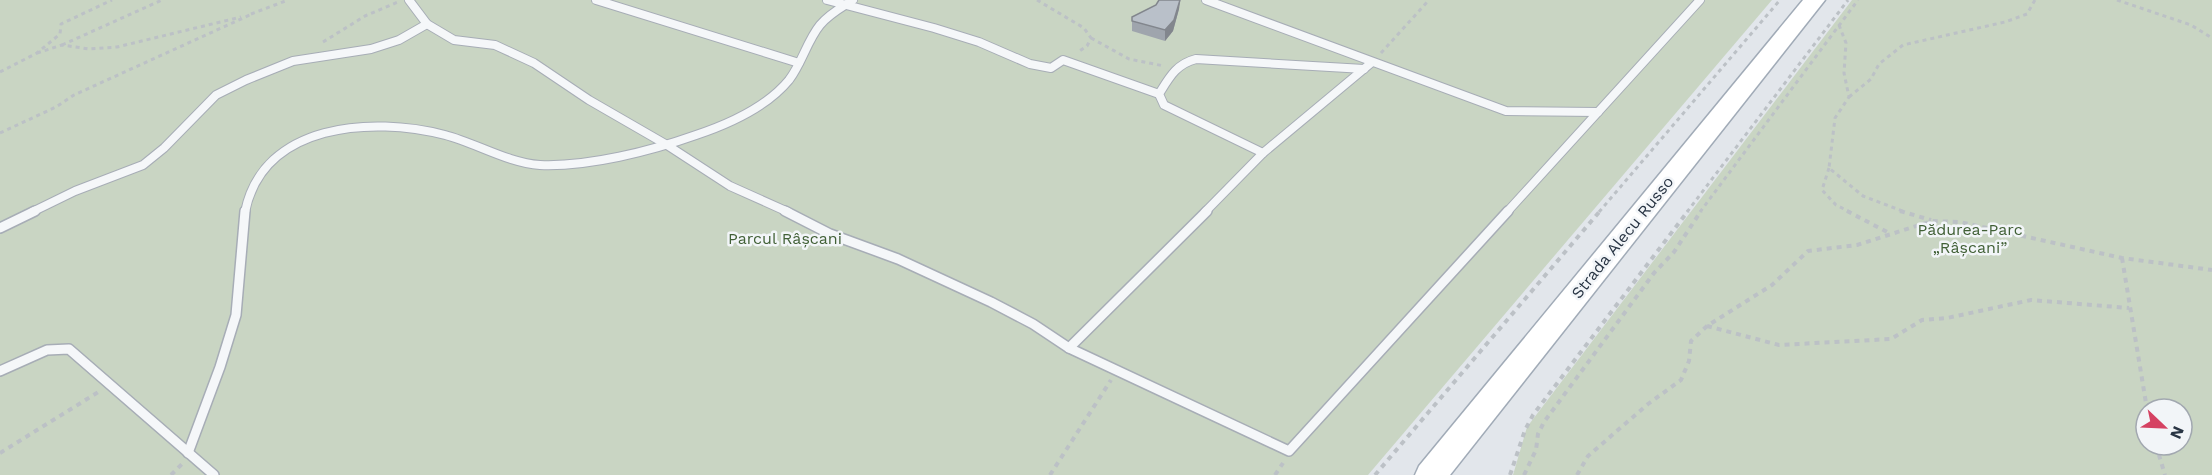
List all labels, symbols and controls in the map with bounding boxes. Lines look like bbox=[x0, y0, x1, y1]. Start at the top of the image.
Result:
street label: Strada Alecu Russo bbox=[1567, 172, 1677, 302]
park label: Pădurea-Parc „Râșcani” bbox=[1917, 220, 2023, 257]
park label: Parcul Râșcani bbox=[728, 229, 842, 248]
north arrow bbox=[2134, 397, 2194, 457]
text: N bbox=[2166, 423, 2188, 442]

